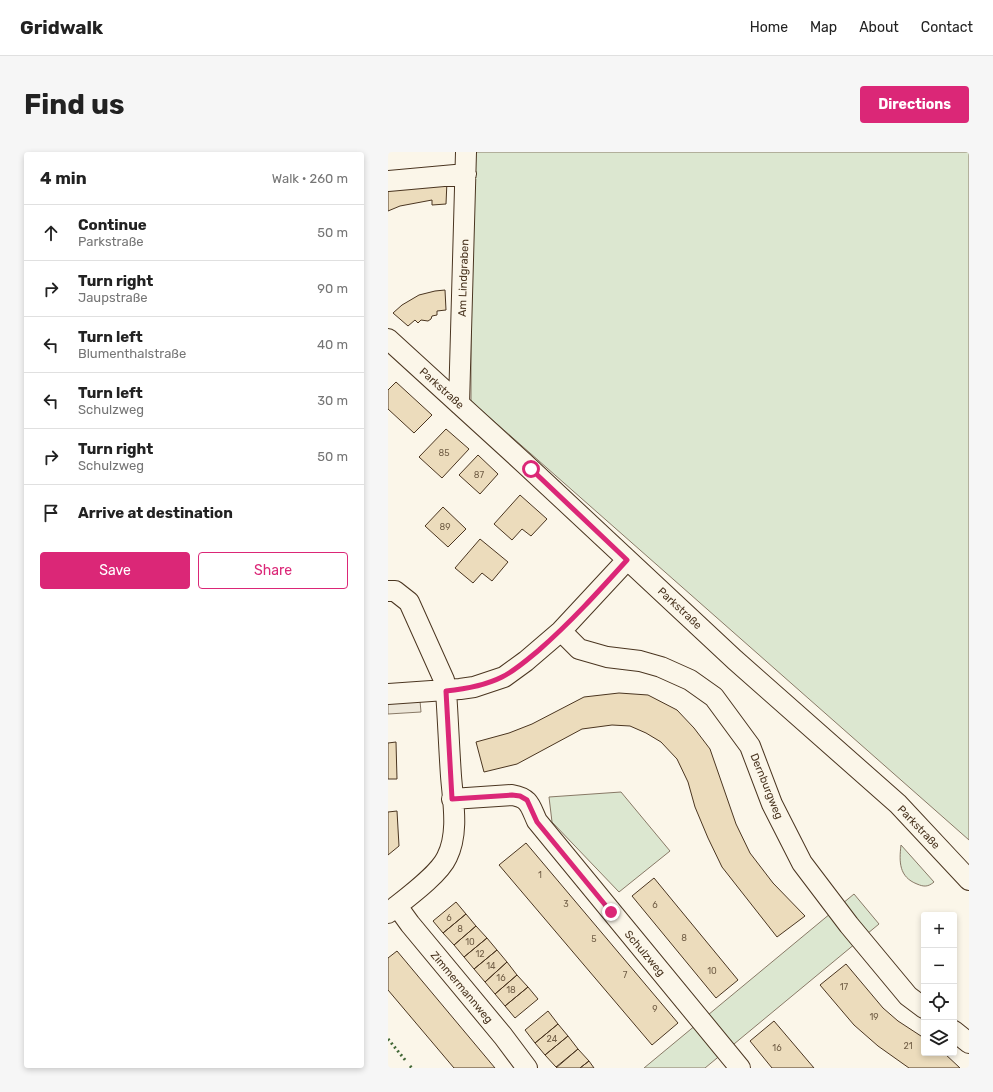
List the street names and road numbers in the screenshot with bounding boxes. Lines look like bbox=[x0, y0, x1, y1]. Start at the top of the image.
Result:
street label: Am Lindgraben bbox=[456, 239, 471, 317]
street label: Parkstraße bbox=[417, 365, 467, 412]
street label: Parkstraße bbox=[655, 585, 704, 632]
street label: Dernburgweg bbox=[747, 751, 786, 821]
street label: Parkstraße bbox=[895, 803, 943, 852]
street label: Schulzweg bbox=[622, 928, 668, 979]
street label: Zimmermannweg bbox=[428, 949, 495, 1026]

